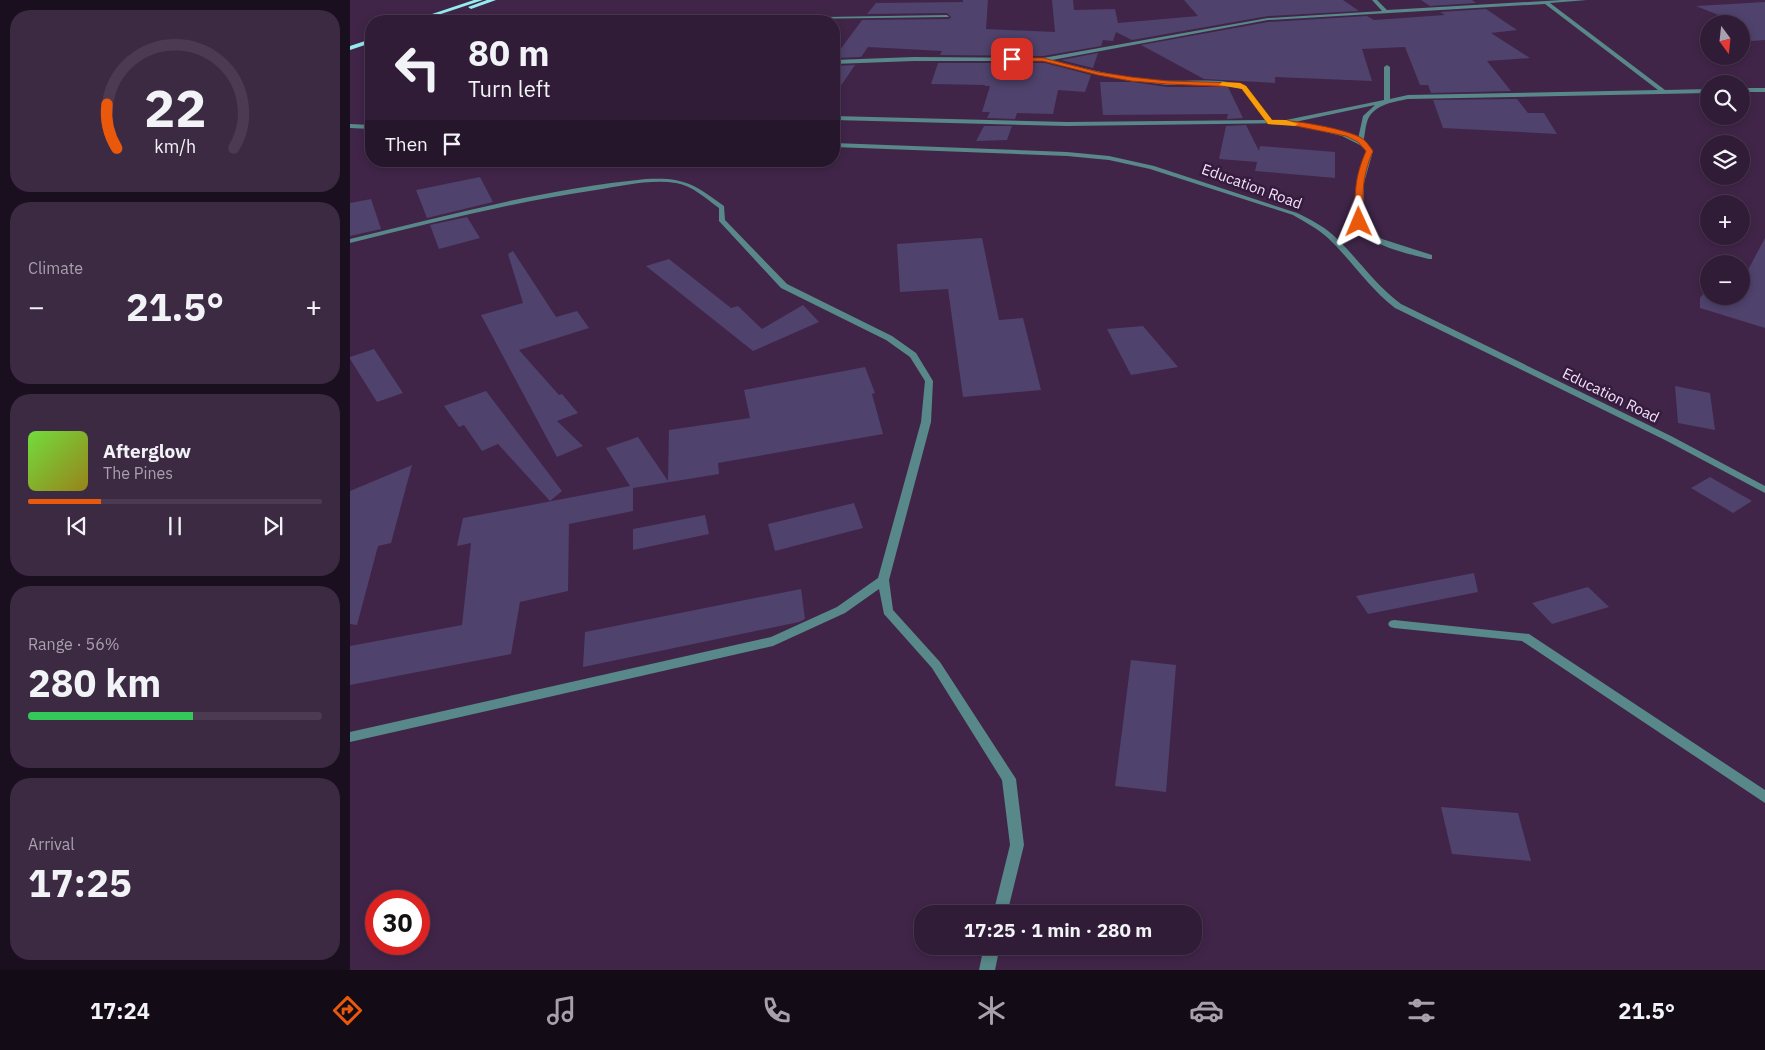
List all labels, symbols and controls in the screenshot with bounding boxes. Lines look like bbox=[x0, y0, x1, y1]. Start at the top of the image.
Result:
north arrow bbox=[1700, 15, 1750, 65]
map controls bbox=[1700, 15, 1750, 305]
text: 80 m bbox=[468, 30, 550, 76]
icon: left bbox=[385, 35, 450, 100]
pin bbox=[991, 38, 1033, 80]
icon: arrive bbox=[998, 45, 1026, 73]
text: 22 bbox=[144, 74, 206, 141]
text: Turn left bbox=[468, 74, 551, 103]
button: search bbox=[1700, 75, 1750, 125]
icon: arrive bbox=[438, 130, 466, 158]
text: Then bbox=[385, 132, 428, 156]
text: km/h bbox=[154, 135, 196, 158]
button: layers bbox=[1700, 135, 1750, 185]
street label: Education Road bbox=[1199, 159, 1305, 213]
position arrow bbox=[1332, 195, 1384, 247]
button: + bbox=[1700, 195, 1750, 245]
button: − bbox=[1700, 255, 1750, 305]
text: Climate bbox=[28, 258, 83, 278]
text: 21.5° bbox=[126, 282, 224, 331]
text: − bbox=[28, 288, 45, 325]
text: + bbox=[305, 288, 322, 325]
street label: Education Road bbox=[1559, 363, 1663, 427]
text: Afterglow bbox=[103, 439, 191, 463]
text: The Pines bbox=[103, 463, 173, 483]
icon: previous bbox=[63, 512, 91, 540]
icon: pause bbox=[161, 512, 189, 540]
icon: next bbox=[259, 512, 287, 540]
text: Range · 56% bbox=[28, 634, 120, 654]
text: 280 km bbox=[28, 658, 161, 707]
text: Arrival bbox=[28, 834, 75, 854]
text: 17:25 bbox=[28, 858, 132, 907]
speed limit sign: 30 bbox=[365, 890, 430, 955]
text: 17:25 · 1 min · 280 m bbox=[964, 918, 1152, 942]
icon: directions bbox=[330, 993, 365, 1028]
icon: music bbox=[544, 993, 579, 1028]
icon: phone bbox=[759, 993, 794, 1028]
icon: climate bbox=[974, 993, 1009, 1028]
icon: car bbox=[1189, 993, 1224, 1028]
icon: filters bbox=[1404, 993, 1439, 1028]
text: 17:24 bbox=[90, 996, 150, 1025]
text: 21.5° bbox=[1618, 996, 1675, 1025]

